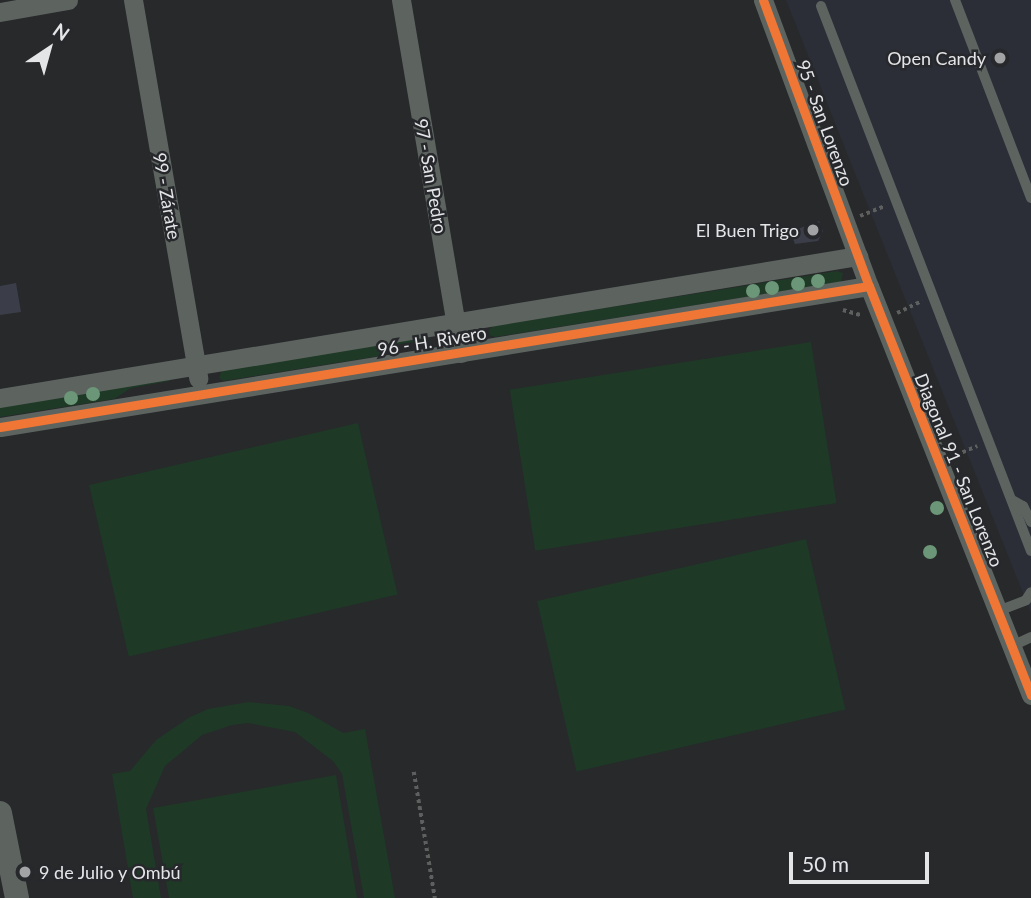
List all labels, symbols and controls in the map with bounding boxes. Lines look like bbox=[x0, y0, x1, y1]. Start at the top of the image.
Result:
north arrow bbox=[14, 14, 84, 84]
text: N bbox=[49, 18, 74, 45]
place label: Open Candy bbox=[887, 47, 986, 69]
marker: Open Candy bbox=[992, 50, 1008, 66]
street label: 95 - San Lorenzo bbox=[792, 57, 858, 189]
street label: 97 - San Pedro bbox=[410, 117, 452, 235]
street label: 99 - Zárate bbox=[149, 151, 185, 241]
place label: El Buen Trigo bbox=[695, 219, 799, 241]
marker: El Buen Trigo bbox=[805, 222, 821, 238]
street label: 96 - H. Rivero bbox=[376, 322, 488, 360]
street label: Diagonal 91 - San Lorenzo bbox=[910, 370, 1008, 570]
scale bar bbox=[793, 838, 933, 882]
text: 50 m bbox=[802, 851, 849, 876]
place label: 9 de Julio y Ombú bbox=[39, 861, 182, 883]
marker: 9 de Julio y Ombú bbox=[17, 864, 33, 880]

